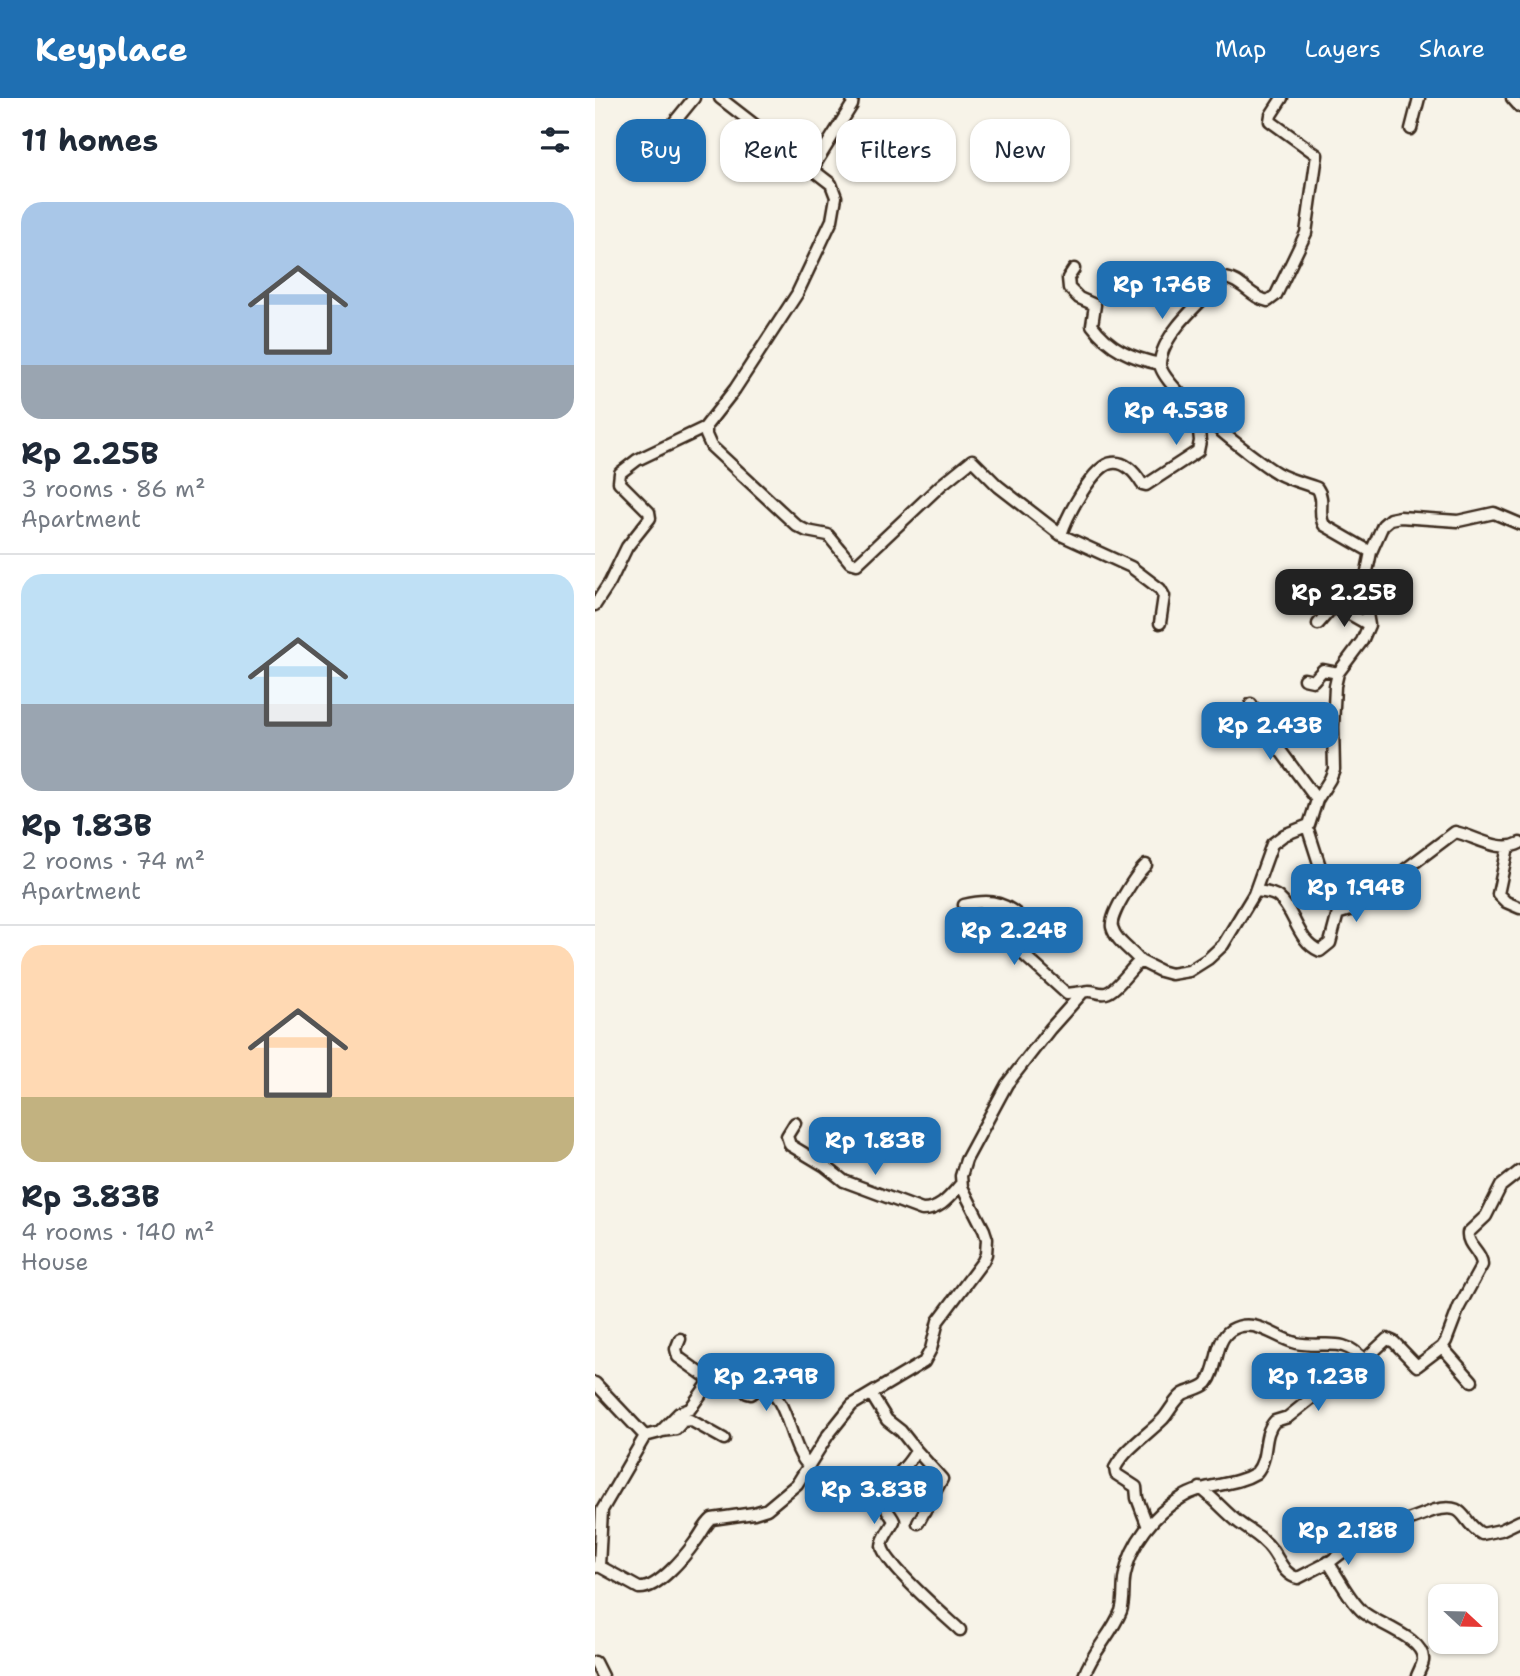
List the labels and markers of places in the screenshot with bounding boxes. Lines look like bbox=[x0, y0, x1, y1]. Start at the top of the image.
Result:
pin: Rp 1.76B bbox=[1090, 262, 1234, 321]
pin: Rp 4.53B bbox=[1104, 388, 1248, 447]
pin: Rp 2.25B bbox=[1272, 570, 1416, 629]
pin: Rp 2.43B bbox=[1198, 702, 1342, 762]
pin: Rp 1.94B bbox=[1284, 864, 1428, 924]
pin: Rp 2.24B bbox=[942, 908, 1086, 967]
pin: Rp 1.83B bbox=[803, 1118, 947, 1177]
pin: Rp 2.79B bbox=[694, 1354, 838, 1413]
pin: Rp 1.23B bbox=[1246, 1354, 1390, 1413]
pin: Rp 3.83B bbox=[802, 1466, 946, 1526]
pin: Rp 2.18B bbox=[1276, 1508, 1420, 1567]

